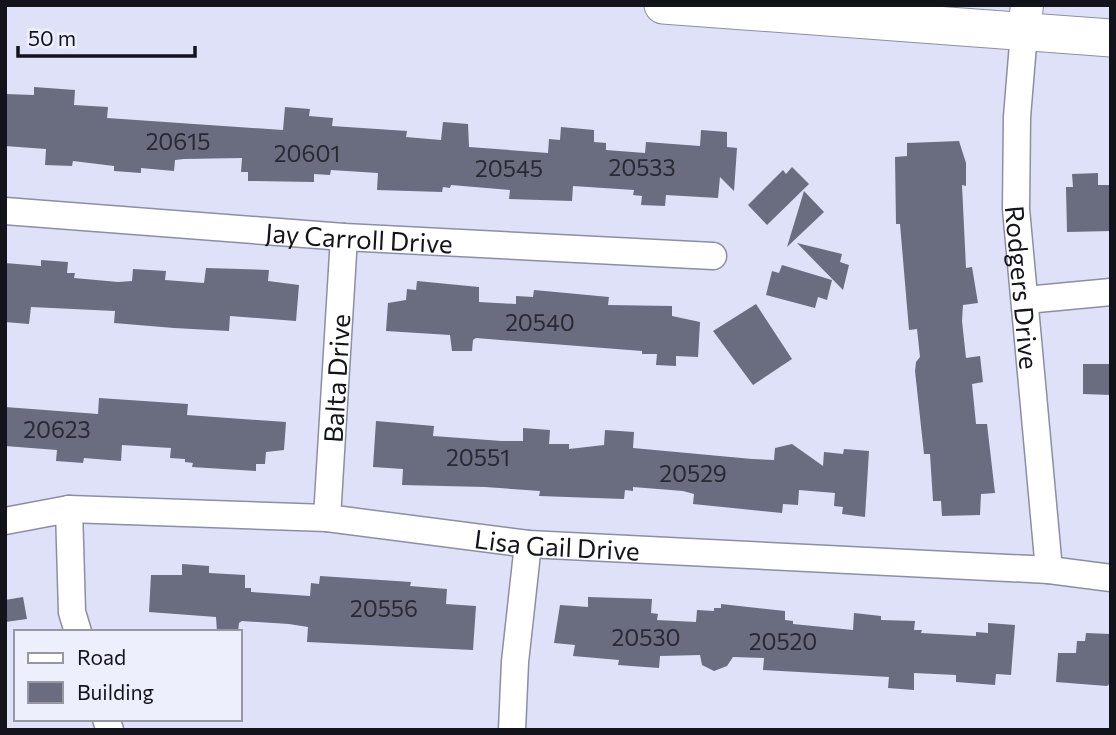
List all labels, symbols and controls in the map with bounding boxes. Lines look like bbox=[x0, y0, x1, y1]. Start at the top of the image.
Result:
scale bar bbox=[18, 14, 194, 58]
text: 50 m bbox=[28, 25, 76, 50]
house number: 20615 bbox=[146, 127, 210, 155]
house number: 20601 bbox=[274, 139, 340, 167]
house number: 20533 bbox=[608, 153, 676, 181]
house number: 20545 bbox=[475, 154, 543, 182]
street label: Rodgers Drive bbox=[1000, 204, 1046, 371]
street label: Jay Carroll Drive bbox=[264, 216, 454, 258]
house number: 20540 bbox=[505, 308, 575, 336]
street label: Balta Drive bbox=[316, 313, 355, 444]
house number: 20623 bbox=[23, 415, 91, 443]
house number: 20551 bbox=[446, 443, 510, 471]
house number: 20529 bbox=[659, 459, 727, 487]
street label: Lisa Gail Drive bbox=[473, 522, 641, 565]
house number: 20556 bbox=[350, 594, 418, 622]
house number: 20530 bbox=[611, 623, 681, 651]
house number: 20520 bbox=[749, 627, 817, 655]
legend bbox=[14, 630, 242, 721]
text: Road bbox=[77, 644, 126, 669]
text: Building bbox=[77, 679, 154, 704]

